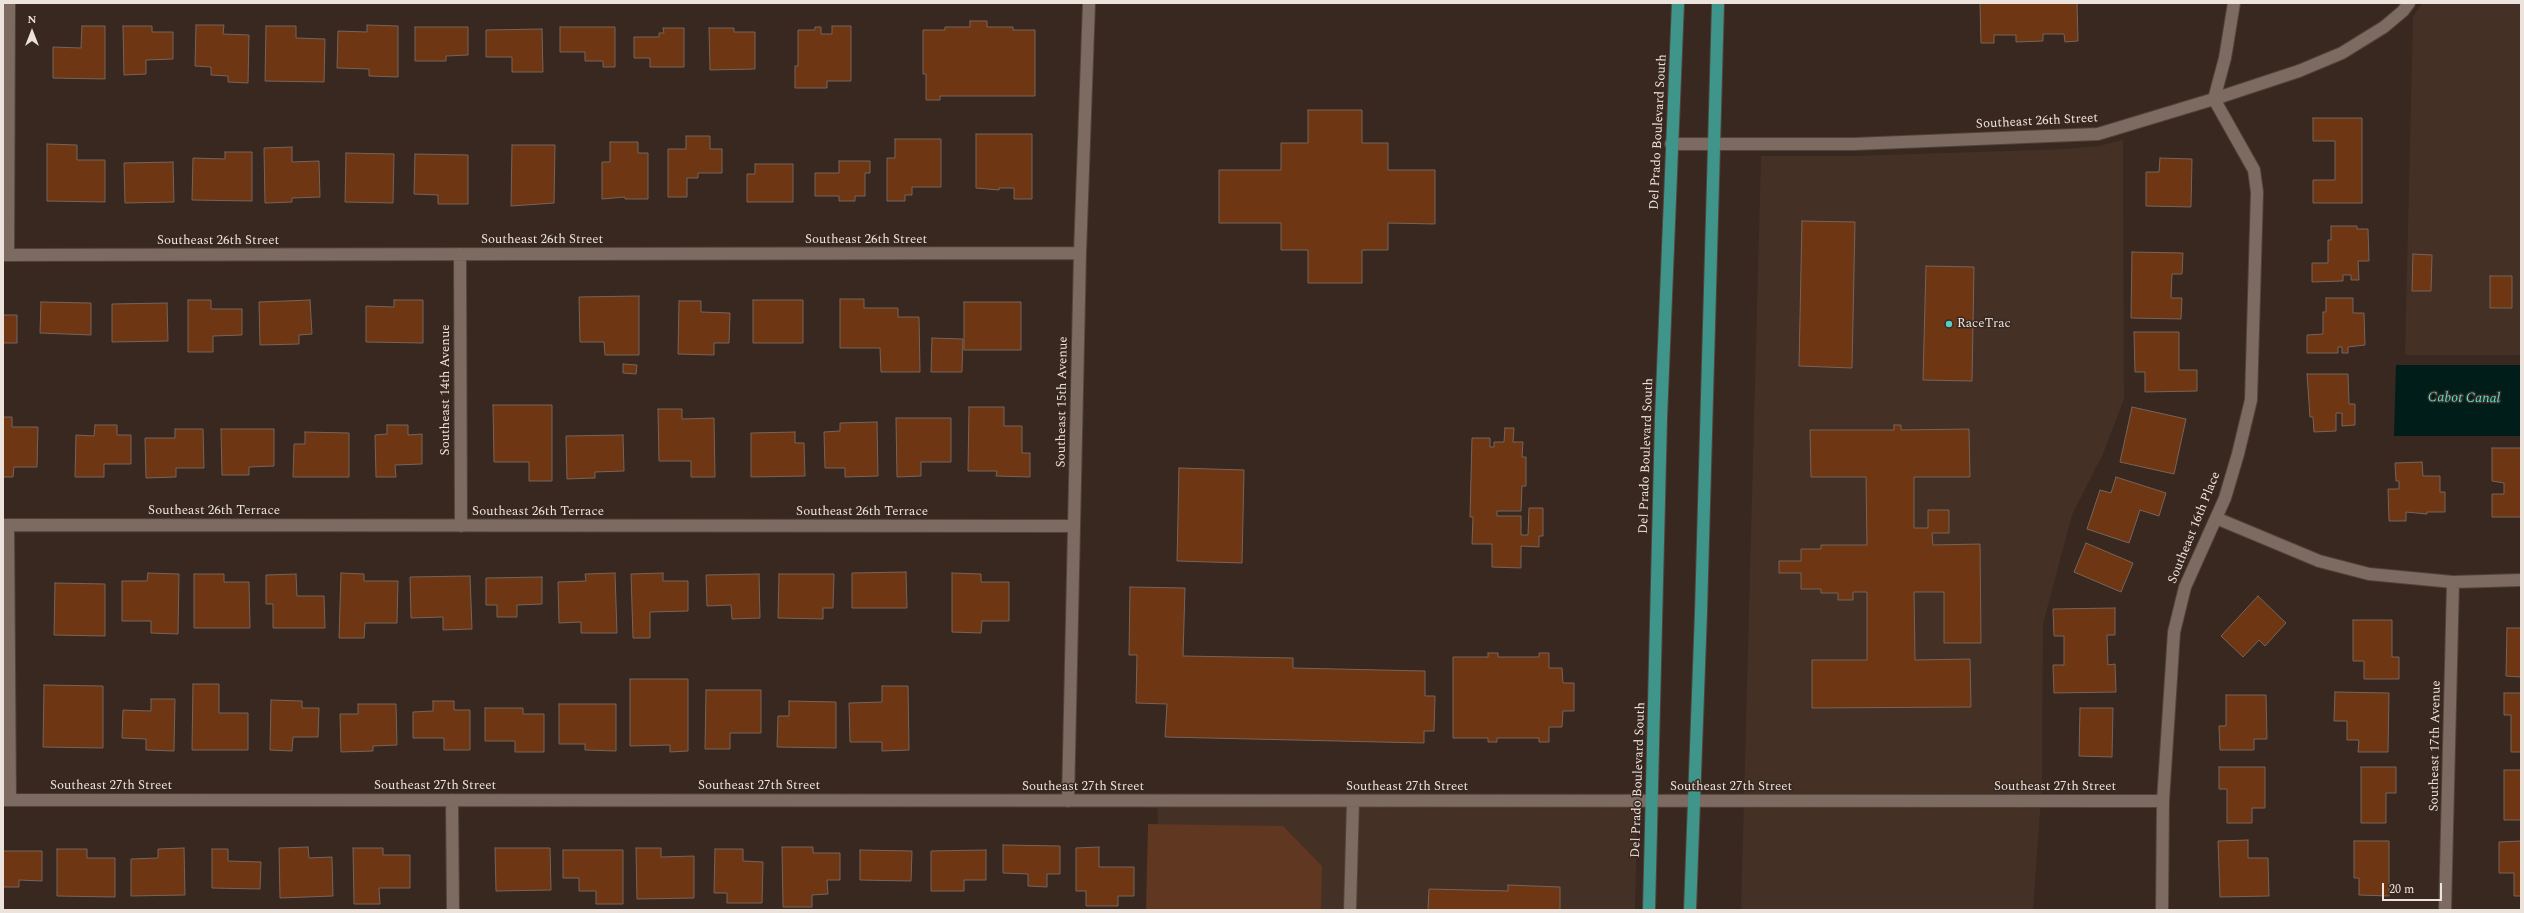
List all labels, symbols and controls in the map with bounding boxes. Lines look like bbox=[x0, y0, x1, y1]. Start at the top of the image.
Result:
text: N bbox=[28, 11, 36, 28]
north arrow bbox=[12, 12, 52, 52]
street label: Del Prado Boulevard South bbox=[1647, 54, 1671, 210]
street label: Southeast 26th Street bbox=[1976, 111, 2098, 133]
street label: Southeast 26th Street bbox=[481, 232, 603, 248]
street label: Southeast 26th Street bbox=[805, 232, 927, 248]
street label: Southeast 26th Street bbox=[157, 233, 279, 249]
place label: RaceTrac bbox=[1957, 316, 2011, 332]
marker: RaceTrac bbox=[1944, 319, 1954, 329]
street label: Southeast 14th Avenue bbox=[438, 324, 454, 456]
street label: Southeast 15th Avenue bbox=[1054, 336, 1072, 468]
street label: Del Prado Boulevard South bbox=[1636, 378, 1658, 534]
water label: Cabot Canal bbox=[2428, 390, 2500, 408]
street label: Southeast 16th Place bbox=[2165, 470, 2225, 586]
street label: Southeast 26th Terrace bbox=[148, 503, 280, 519]
street label: Southeast 26th Terrace bbox=[472, 504, 604, 520]
street label: Southeast 26th Terrace bbox=[796, 504, 928, 520]
street label: Southeast 17th Avenue bbox=[2427, 680, 2445, 812]
street label: Del Prado Boulevard South bbox=[1628, 702, 1650, 858]
street label: Southeast 27th Street bbox=[50, 778, 172, 794]
street label: Southeast 27th Street bbox=[374, 778, 496, 794]
street label: Southeast 27th Street bbox=[698, 778, 820, 794]
street label: Southeast 27th Street bbox=[1022, 779, 1144, 795]
street label: Southeast 27th Street bbox=[1346, 779, 1468, 795]
street label: Southeast 27th Street bbox=[1670, 779, 1792, 795]
street label: Southeast 27th Street bbox=[1994, 779, 2116, 795]
scale bar bbox=[2384, 875, 2444, 901]
text: 20 m bbox=[2389, 880, 2414, 899]

